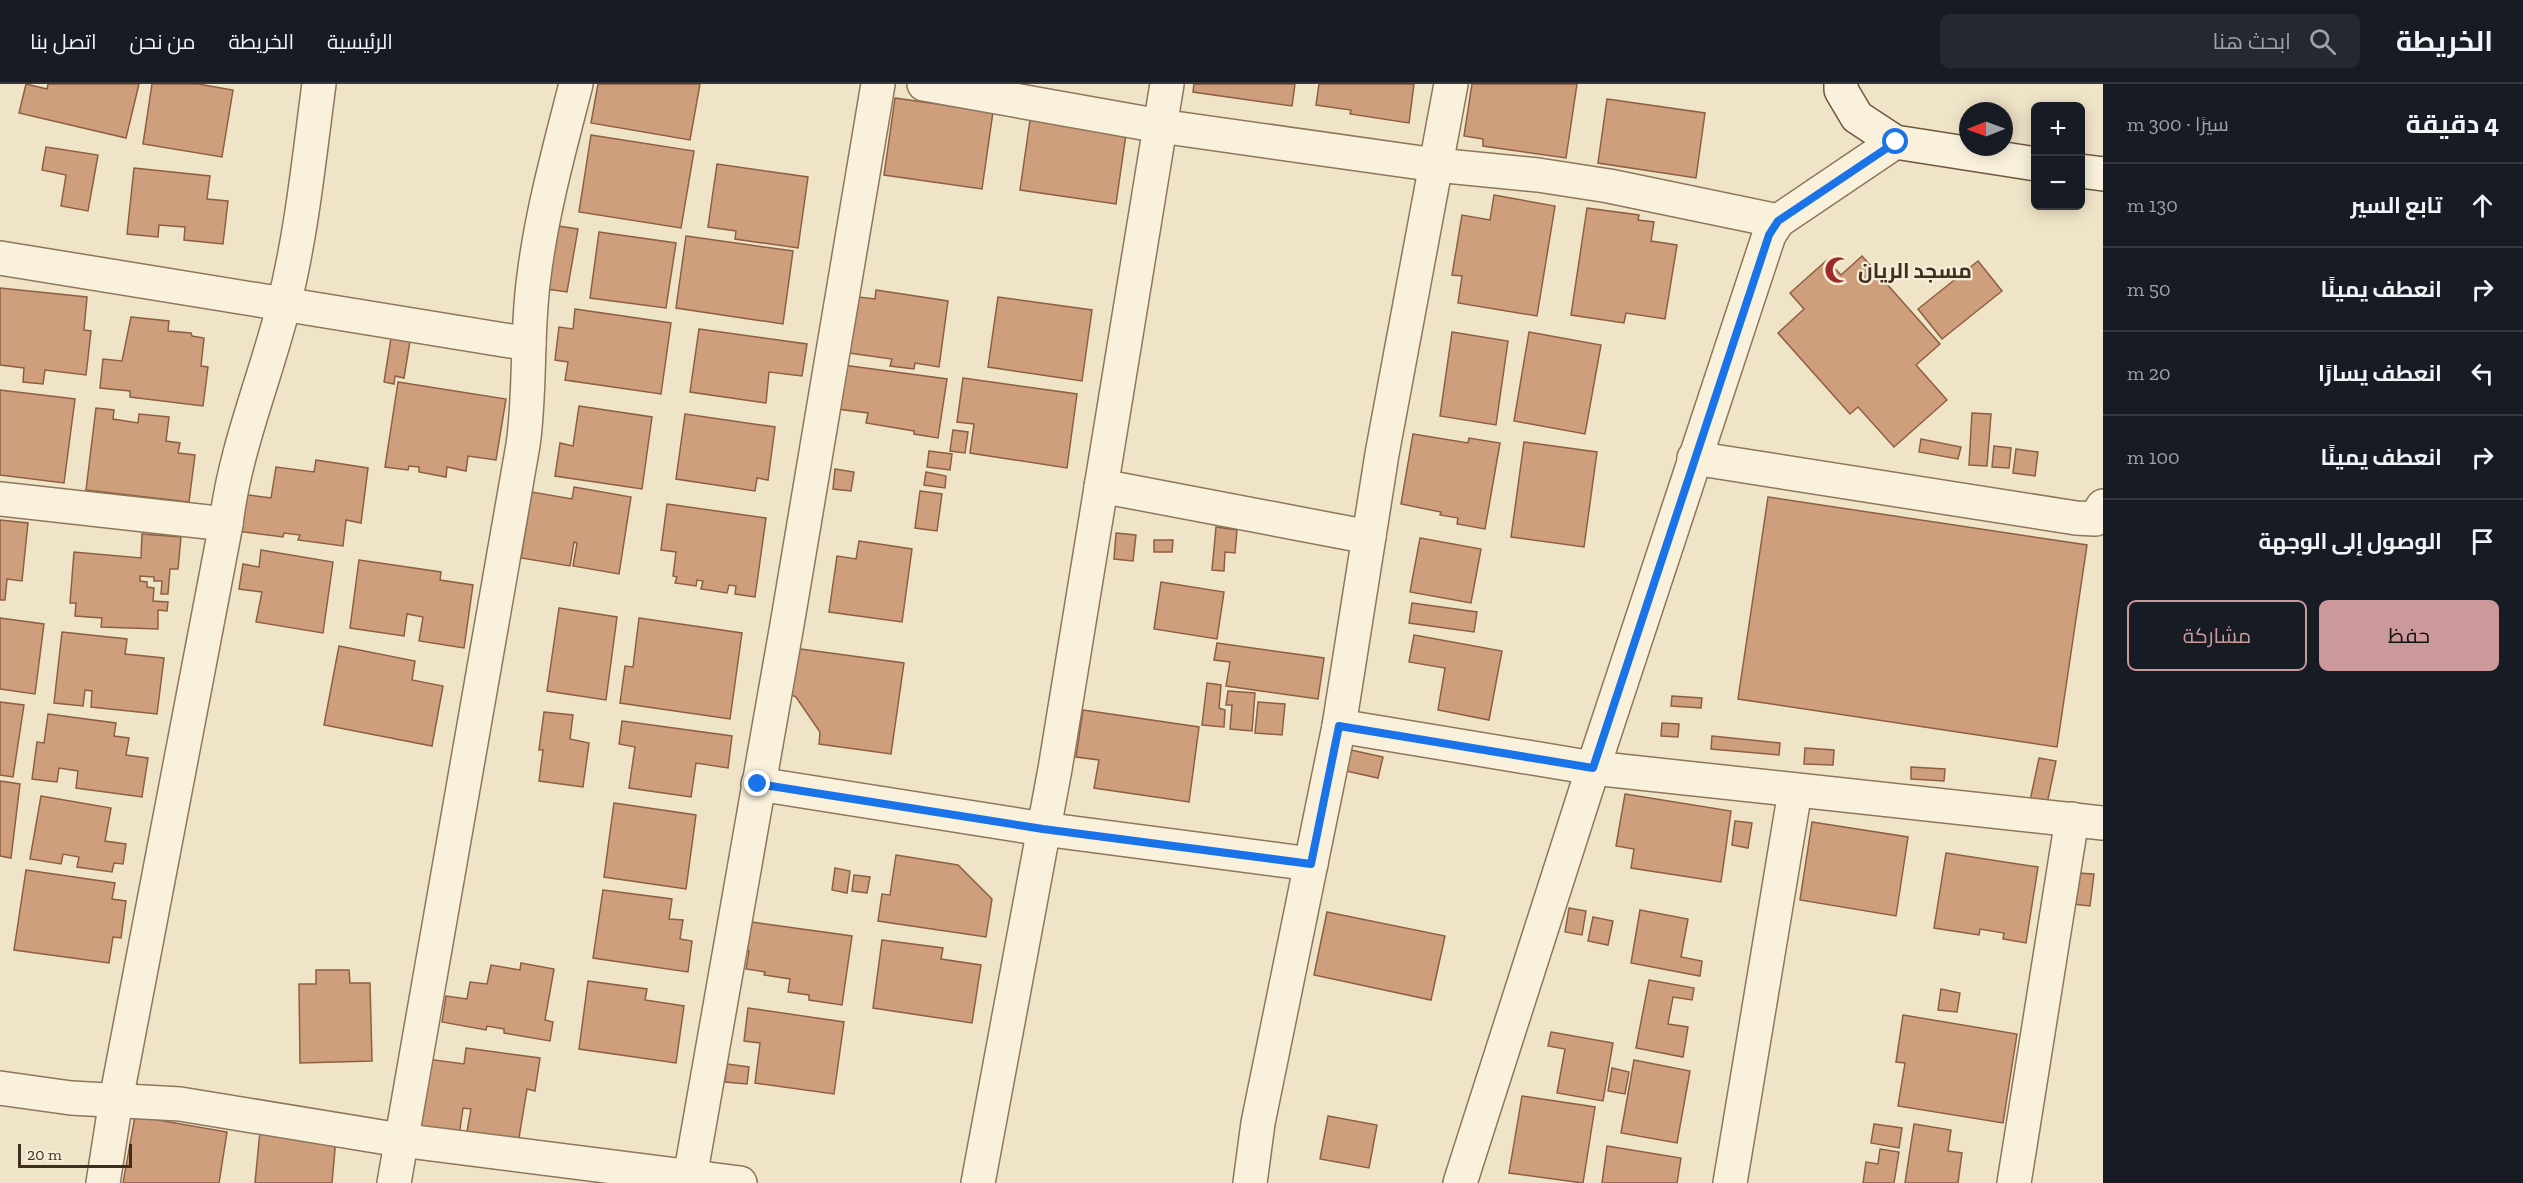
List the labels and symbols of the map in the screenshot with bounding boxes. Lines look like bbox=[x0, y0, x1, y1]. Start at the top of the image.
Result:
north arrow bbox=[1959, 102, 2013, 156]
route start bbox=[1882, 128, 1908, 154]
mosque icon: مسجد الريان bbox=[1823, 255, 1853, 285]
place label: مسجد الريان bbox=[1858, 258, 1972, 283]
route end bbox=[744, 770, 770, 796]
scale bar bbox=[18, 1141, 132, 1168]

